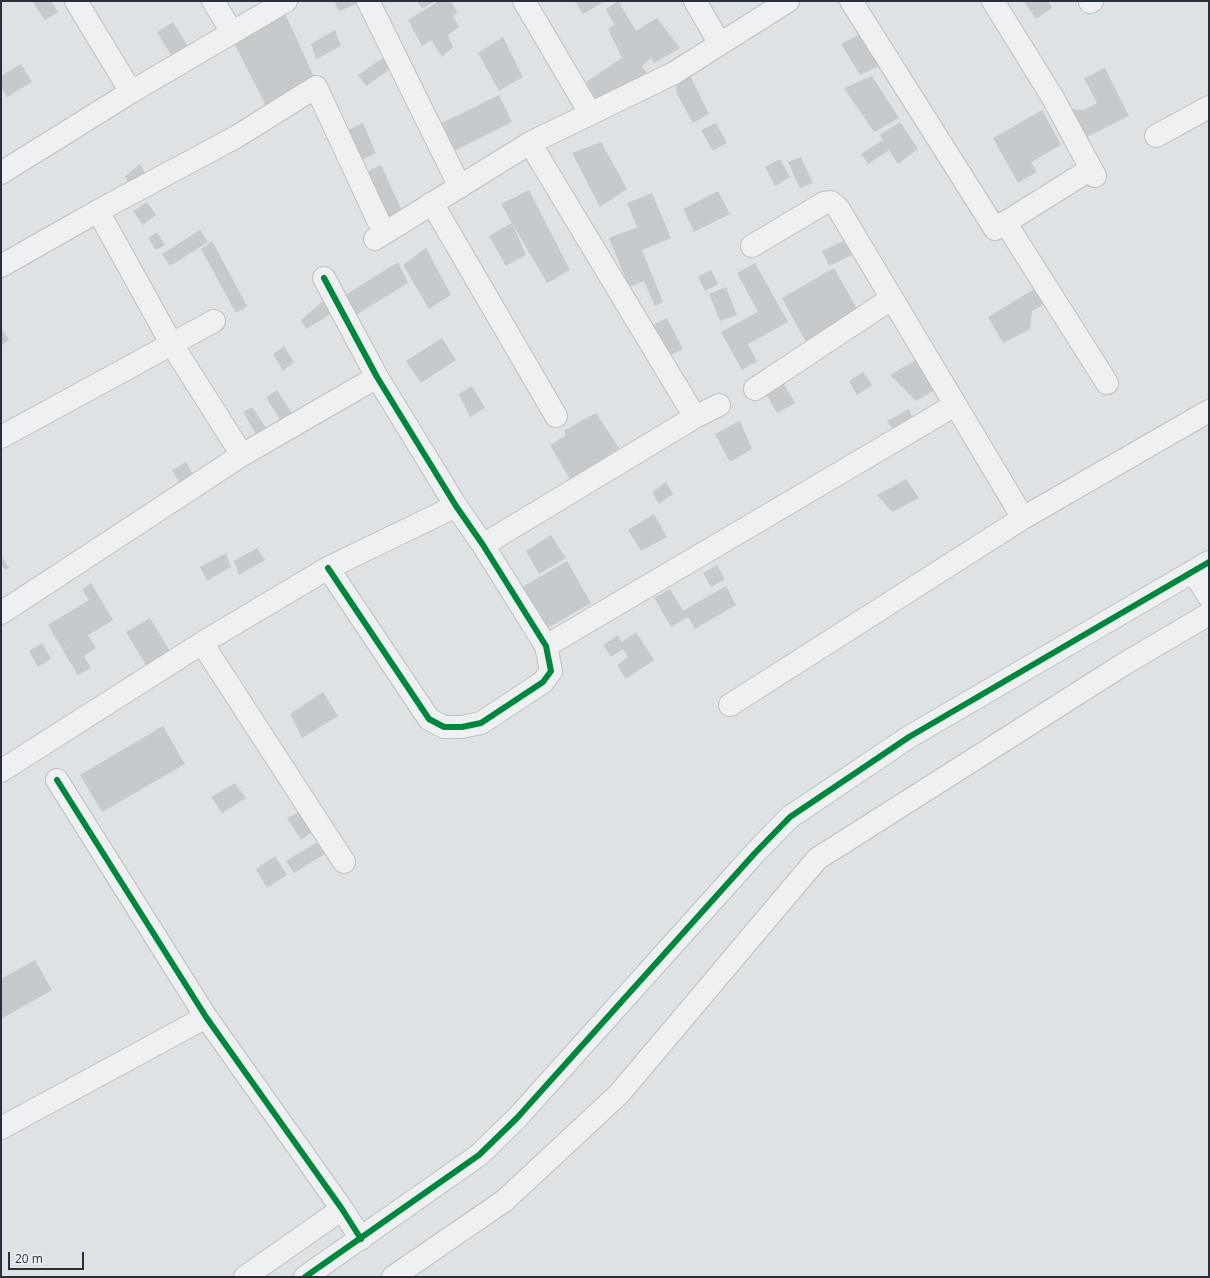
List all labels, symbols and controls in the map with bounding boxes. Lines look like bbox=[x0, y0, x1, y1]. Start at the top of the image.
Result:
scale bar bbox=[10, 1244, 86, 1270]
text: 20 m bbox=[15, 1250, 43, 1267]

